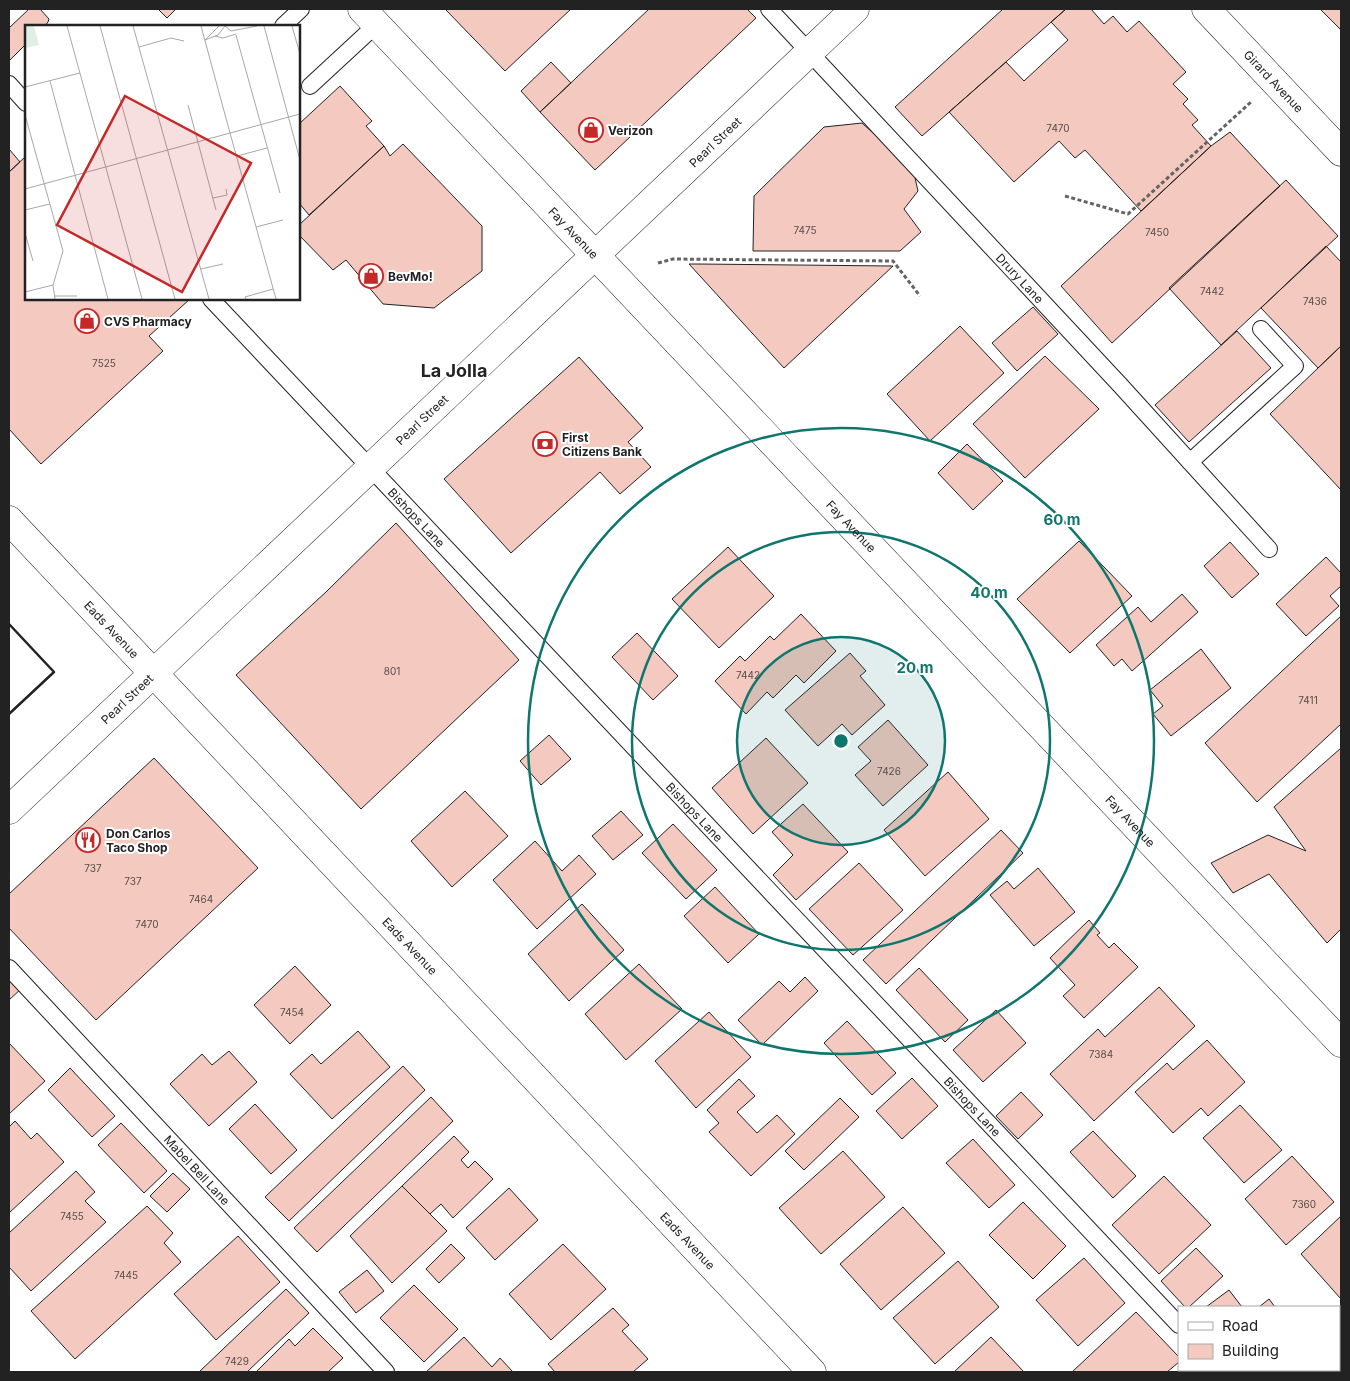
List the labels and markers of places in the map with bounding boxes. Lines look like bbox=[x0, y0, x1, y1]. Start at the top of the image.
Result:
shop icon: Verizon bbox=[578, 117, 604, 143]
place label: Verizon bbox=[608, 123, 653, 138]
shop icon: BevMo! bbox=[358, 263, 384, 289]
place label: BevMo! bbox=[388, 269, 433, 284]
shop icon: CVS Pharmacy bbox=[74, 308, 100, 334]
place label: CVS Pharmacy bbox=[104, 314, 192, 329]
place label: First Citizens Bank bbox=[562, 430, 642, 459]
bank icon: First Citizens Bank bbox=[532, 431, 558, 457]
centre of rings bbox=[832, 732, 850, 750]
place label: Don Carlos Taco Shop bbox=[106, 826, 171, 855]
restaurant icon: Don Carlos Taco Shop bbox=[75, 827, 101, 853]

